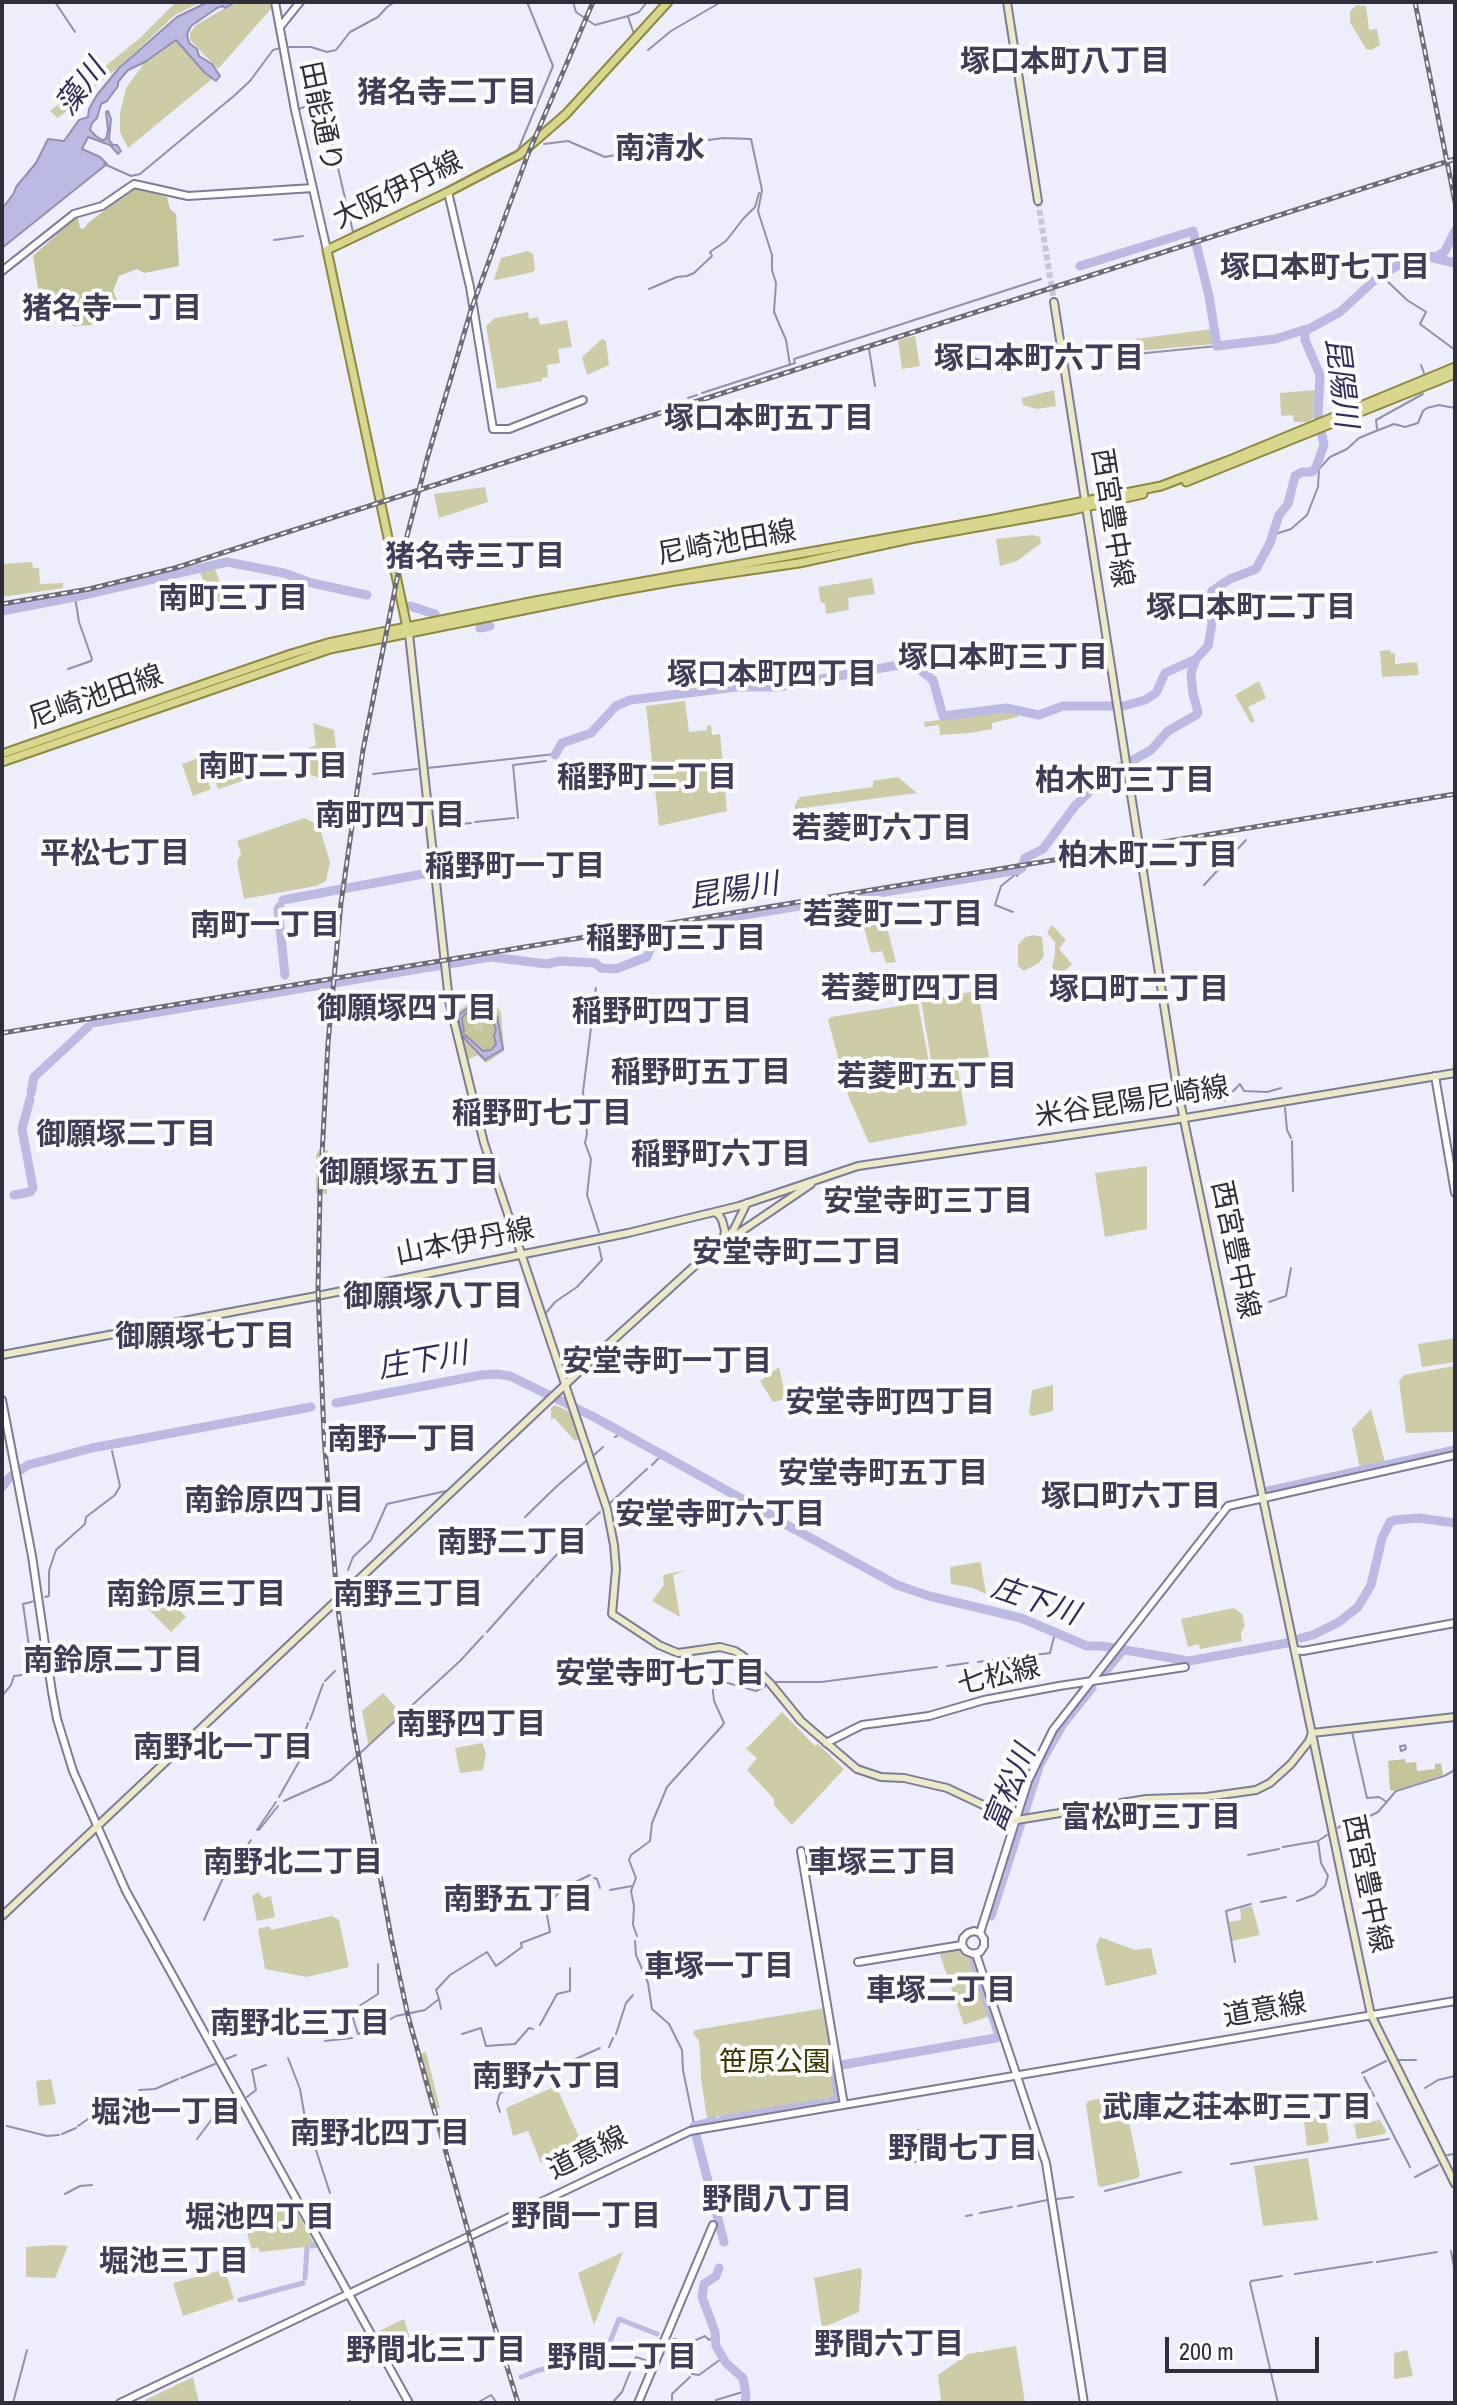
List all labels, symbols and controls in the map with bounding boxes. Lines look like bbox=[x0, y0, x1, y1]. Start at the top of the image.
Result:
district label: 塚口本町八丁目 bbox=[960, 45, 1170, 81]
water label: 藻川 bbox=[50, 53, 114, 123]
street label: 田能通り bbox=[292, 59, 348, 175]
district label: 猪名寺二丁目 bbox=[357, 76, 537, 112]
district label: 南清水 bbox=[615, 132, 705, 168]
street label: 大阪伊丹線 bbox=[328, 145, 468, 237]
district label: 塚口本町七丁目 bbox=[1220, 251, 1430, 287]
district label: 猪名寺一丁目 bbox=[22, 292, 202, 328]
water label: 昆陽川 bbox=[1317, 336, 1363, 430]
district label: 塚口本町六丁目 bbox=[934, 342, 1144, 378]
district label: 塚口本町五丁目 bbox=[664, 402, 874, 438]
street label: 西宮豊中線 bbox=[1083, 446, 1139, 590]
street label: 尼崎池田線 bbox=[655, 515, 799, 573]
district label: 猪名寺三丁目 bbox=[385, 540, 565, 576]
district label: 南町三丁目 bbox=[158, 582, 308, 618]
district label: 塚口本町二丁目 bbox=[1146, 591, 1356, 627]
district label: 塚口本町三丁目 bbox=[898, 641, 1108, 677]
district label: 塚口本町四丁目 bbox=[667, 658, 877, 694]
street label: 尼崎池田線 bbox=[24, 659, 168, 737]
district label: 南町二丁目 bbox=[198, 750, 348, 786]
district label: 稲野町二丁目 bbox=[557, 761, 737, 797]
district label: 柏木町三丁目 bbox=[1035, 764, 1215, 800]
district label: 南町四丁目 bbox=[315, 799, 465, 835]
district label: 若菱町六丁目 bbox=[792, 812, 972, 848]
district label: 平松七丁目 bbox=[40, 837, 190, 873]
district label: 柏木町二丁目 bbox=[1058, 839, 1238, 875]
district label: 稲野町一丁目 bbox=[425, 850, 605, 886]
water label: 昆陽川 bbox=[687, 867, 781, 917]
district label: 若菱町二丁目 bbox=[803, 898, 983, 934]
district label: 南町一丁目 bbox=[190, 909, 340, 945]
district label: 稲野町三丁目 bbox=[586, 922, 766, 958]
district label: 若菱町四丁目 bbox=[821, 972, 1001, 1008]
district label: 塚口町二丁目 bbox=[1049, 973, 1229, 1009]
district label: 御願塚四丁目 bbox=[317, 992, 497, 1028]
district label: 稲野町四丁目 bbox=[572, 995, 752, 1031]
district label: 稲野町五丁目 bbox=[611, 1056, 791, 1092]
district label: 若菱町五丁目 bbox=[837, 1060, 1017, 1096]
street label: 米谷昆陽尼崎線 bbox=[1033, 1071, 1231, 1135]
district label: 稲野町七丁目 bbox=[452, 1097, 632, 1133]
district label: 御願塚二丁目 bbox=[36, 1118, 216, 1154]
district label: 稲野町六丁目 bbox=[631, 1138, 811, 1174]
district label: 御願塚五丁目 bbox=[319, 1156, 499, 1192]
street label: 西宮豊中線 bbox=[1203, 1178, 1265, 1322]
district label: 安堂寺町三丁目 bbox=[823, 1185, 1033, 1221]
street label: 山本伊丹線 bbox=[393, 1213, 537, 1273]
district label: 安堂寺町二丁目 bbox=[692, 1236, 902, 1272]
district label: 御願塚八丁目 bbox=[343, 1280, 523, 1316]
district label: 御願塚七丁目 bbox=[115, 1320, 295, 1356]
water label: 庄下川 bbox=[376, 1336, 470, 1388]
district label: 安堂寺町一丁目 bbox=[562, 1345, 772, 1381]
district label: 安堂寺町四丁目 bbox=[785, 1386, 995, 1422]
district label: 南野一丁目 bbox=[327, 1423, 477, 1459]
district label: 安堂寺町五丁目 bbox=[778, 1457, 988, 1493]
district label: 塚口町六丁目 bbox=[1041, 1480, 1221, 1516]
district label: 南鈴原四丁目 bbox=[184, 1484, 364, 1520]
district label: 安堂寺町六丁目 bbox=[615, 1498, 825, 1534]
district label: 南野二丁目 bbox=[437, 1526, 587, 1562]
water label: 庄下川 bbox=[987, 1570, 1083, 1634]
district label: 南鈴原三丁目 bbox=[106, 1578, 286, 1614]
district label: 南野三丁目 bbox=[333, 1578, 483, 1614]
district label: 南鈴原二丁目 bbox=[23, 1644, 203, 1680]
street label: 七松線 bbox=[954, 1651, 1044, 1703]
district label: 安堂寺町七丁目 bbox=[555, 1657, 765, 1693]
district label: 南野四丁目 bbox=[396, 1708, 546, 1744]
district label: 南野北一丁目 bbox=[133, 1731, 313, 1767]
water label: 富松川 bbox=[977, 1741, 1045, 1837]
district label: 富松町三丁目 bbox=[1061, 1801, 1241, 1837]
street label: 西宮豊中線 bbox=[1335, 1812, 1397, 1956]
district label: 南野北二丁目 bbox=[203, 1846, 383, 1882]
district label: 車塚三丁目 bbox=[807, 1846, 957, 1882]
district label: 南野五丁目 bbox=[443, 1883, 593, 1919]
district label: 車塚一丁目 bbox=[644, 1950, 794, 1986]
district label: 車塚二丁目 bbox=[866, 1974, 1016, 2010]
street label: 道意線 bbox=[1221, 1987, 1309, 2035]
district label: 南野北三丁目 bbox=[210, 2007, 390, 2043]
park label: 笹原公園 bbox=[719, 2046, 831, 2080]
district label: 南野六丁目 bbox=[472, 2060, 622, 2096]
district label: 武庫之荘本町三丁目 bbox=[1102, 2091, 1372, 2127]
district label: 堀池一丁目 bbox=[91, 2096, 241, 2132]
district label: 南野北四丁目 bbox=[290, 2117, 470, 2153]
street label: 道意線 bbox=[543, 2120, 633, 2188]
district label: 野間七丁目 bbox=[888, 2132, 1038, 2168]
district label: 野間八丁目 bbox=[702, 2183, 852, 2219]
district label: 野間一丁目 bbox=[511, 2200, 661, 2236]
district label: 堀池四丁目 bbox=[185, 2201, 335, 2237]
district label: 堀池三丁目 bbox=[99, 2245, 249, 2281]
scale bar bbox=[1169, 2321, 1323, 2371]
district label: 野間六丁目 bbox=[814, 2328, 964, 2364]
district label: 野間北三丁目 bbox=[346, 2334, 526, 2370]
text: 200 m bbox=[1179, 2335, 1234, 2367]
district label: 野間二丁目 bbox=[547, 2341, 697, 2377]

